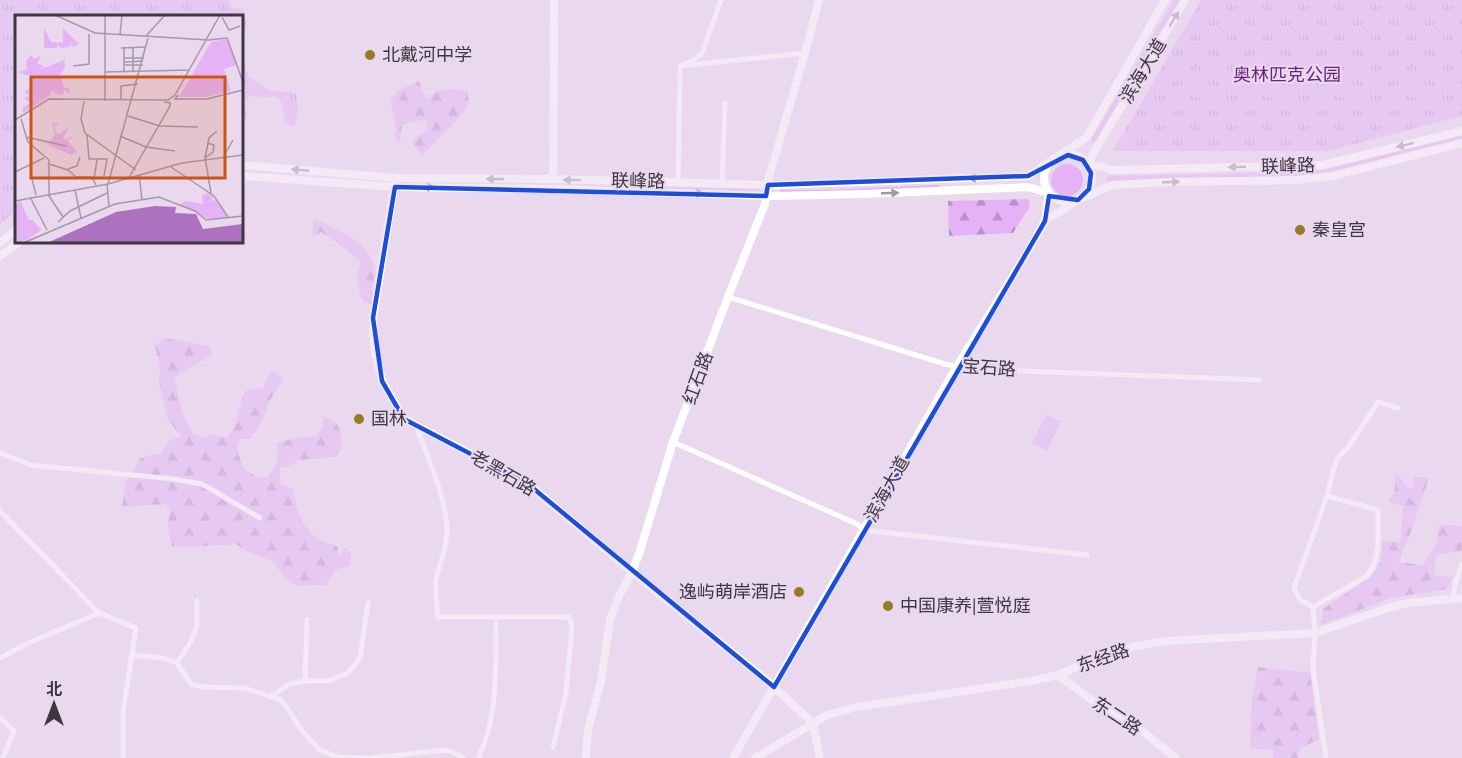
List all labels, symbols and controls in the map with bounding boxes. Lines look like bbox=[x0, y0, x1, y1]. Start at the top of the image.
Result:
one-way arrow bbox=[1168, 11, 1178, 28]
inset map bbox=[15, 15, 243, 243]
street label: 滨海大道 bbox=[1114, 34, 1170, 107]
place label: 北戴河中学 bbox=[382, 43, 472, 65]
marker: 北戴河中学 bbox=[363, 48, 377, 62]
park label: 奥林匹克公园 bbox=[1233, 63, 1341, 85]
one-way arrow bbox=[1395, 141, 1414, 150]
street label: 联峰路 bbox=[1261, 153, 1315, 177]
one-way arrow bbox=[1228, 162, 1247, 172]
one-way arrow bbox=[291, 165, 310, 175]
street label: 联峰路 bbox=[611, 169, 665, 191]
one-way arrow bbox=[967, 173, 986, 182]
one-way arrow bbox=[485, 174, 504, 184]
one-way arrow bbox=[563, 175, 582, 184]
one-way arrow bbox=[1161, 177, 1180, 187]
one-way arrow bbox=[416, 182, 435, 192]
one-way arrow bbox=[881, 188, 900, 198]
one-way arrow bbox=[686, 189, 705, 198]
place label: 秦皇宫 bbox=[1312, 218, 1366, 240]
marker: 秦皇宫 bbox=[1293, 223, 1307, 237]
street label: 红石路 bbox=[677, 349, 717, 407]
street label: 宝石路 bbox=[961, 354, 1017, 380]
place label: 国林 bbox=[371, 407, 407, 429]
marker: 国林 bbox=[352, 412, 366, 426]
street label: 老黑石路 bbox=[467, 445, 540, 500]
street label: 滨海大道 bbox=[859, 452, 913, 525]
place label: 逸屿萌岸酒店 bbox=[679, 580, 787, 602]
marker: 逸屿萌岸酒店 bbox=[792, 585, 806, 599]
place label: 中国康养|萱悦庭 bbox=[900, 594, 1031, 616]
marker: 中国康养|萱悦庭 bbox=[881, 599, 895, 613]
street label: 东经路 bbox=[1074, 638, 1132, 676]
north arrow bbox=[24, 674, 84, 734]
text: 北 bbox=[46, 679, 62, 698]
street label: 东二路 bbox=[1089, 691, 1146, 739]

